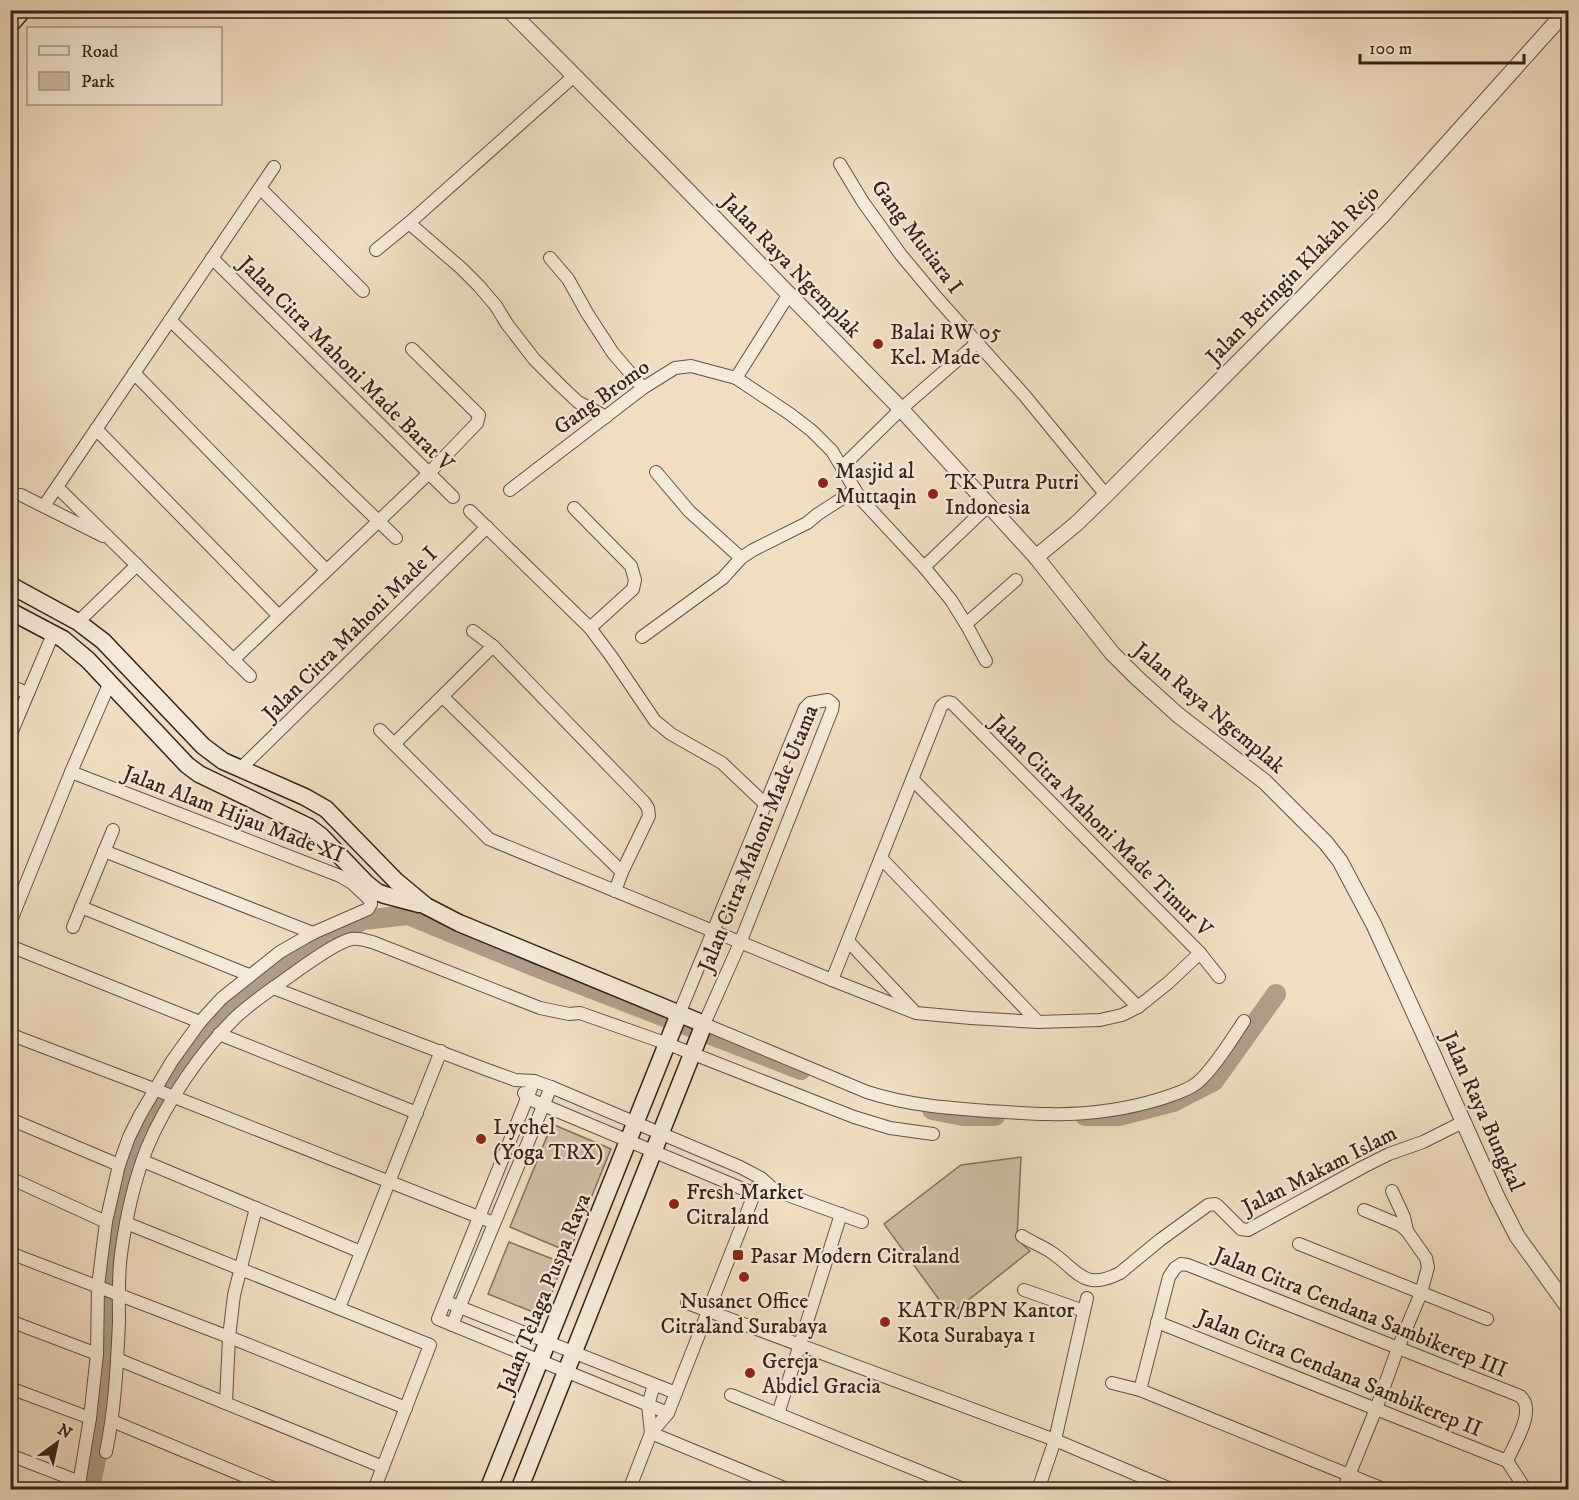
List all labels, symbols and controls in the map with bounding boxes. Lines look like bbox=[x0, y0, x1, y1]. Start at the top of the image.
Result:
legend bbox=[27, 27, 222, 105]
scale bar bbox=[1360, 27, 1524, 65]
text: 100 m bbox=[1369, 38, 1412, 60]
text: Road bbox=[81, 41, 118, 63]
text: Park bbox=[81, 71, 115, 93]
street label: Gang Mutiara I bbox=[865, 175, 968, 299]
street label: Jalan Beringin Klakah Rejo bbox=[1199, 180, 1386, 372]
street label: Jalan Raya Ngemplak bbox=[714, 187, 867, 344]
street label: Jalan Citra Mahoni Made Barat V bbox=[231, 249, 460, 478]
place label: Balai RW 05 Kel. Made bbox=[890, 319, 1002, 371]
marker: Balai RW 05 Kel. Made bbox=[871, 337, 885, 351]
street label: Gang Bromo bbox=[549, 354, 655, 441]
place label: Masjid al Muttaqin bbox=[835, 458, 917, 510]
place label: TK Putra Putri Indonesia bbox=[945, 469, 1079, 521]
marker: Masjid al Muttaqin bbox=[816, 476, 830, 490]
marker: TK Putra Putri Indonesia bbox=[926, 487, 940, 501]
street label: Jalan Citra Mahoni Made I bbox=[256, 541, 443, 728]
street label: Jalan Raya Ngemplak bbox=[1126, 635, 1291, 780]
street label: Jalan Citra Mahoni Made Utama bbox=[692, 700, 825, 978]
street label: Jalan Citra Mahoni Made Timur V bbox=[983, 708, 1218, 944]
street label: Jalan Alam Hijau Made XI bbox=[117, 759, 348, 869]
street label: Jalan Raya Bungkal bbox=[1435, 1026, 1530, 1196]
place label: Lychel (Yoga TRX) bbox=[493, 1114, 603, 1166]
street label: Jalan Makam Islam bbox=[1236, 1120, 1401, 1222]
marker: Lychel (Yoga TRX) bbox=[474, 1132, 488, 1146]
place label: Fresh Market Citraland bbox=[686, 1179, 804, 1231]
street label: Jalan Telaga Puspa Raya bbox=[491, 1189, 597, 1400]
marker: Fresh Market Citraland bbox=[667, 1197, 681, 1211]
street label: Jalan Citra Cendana Sambikerep III bbox=[1211, 1240, 1511, 1382]
place label: Pasar Modern Citraland bbox=[750, 1243, 960, 1270]
marker: Pasar Modern Citraland bbox=[731, 1248, 745, 1262]
marker: Nusanet Office Citraland Surabaya bbox=[737, 1270, 751, 1284]
place label: Nusanet Office Citraland Surabaya bbox=[661, 1288, 828, 1340]
place label: KATR/BPN Kantor Kota Surabaya 1 bbox=[897, 1297, 1075, 1349]
street label: Jalan Citra Cendana Sambikerep II bbox=[1194, 1303, 1486, 1441]
marker: KATR/BPN Kantor Kota Surabaya 1 bbox=[878, 1315, 892, 1329]
place label: Gereja Abdiel Gracia bbox=[762, 1348, 881, 1400]
marker: Gereja Abdiel Gracia bbox=[743, 1366, 757, 1380]
north arrow bbox=[27, 1413, 87, 1473]
text: N bbox=[54, 1419, 76, 1443]

